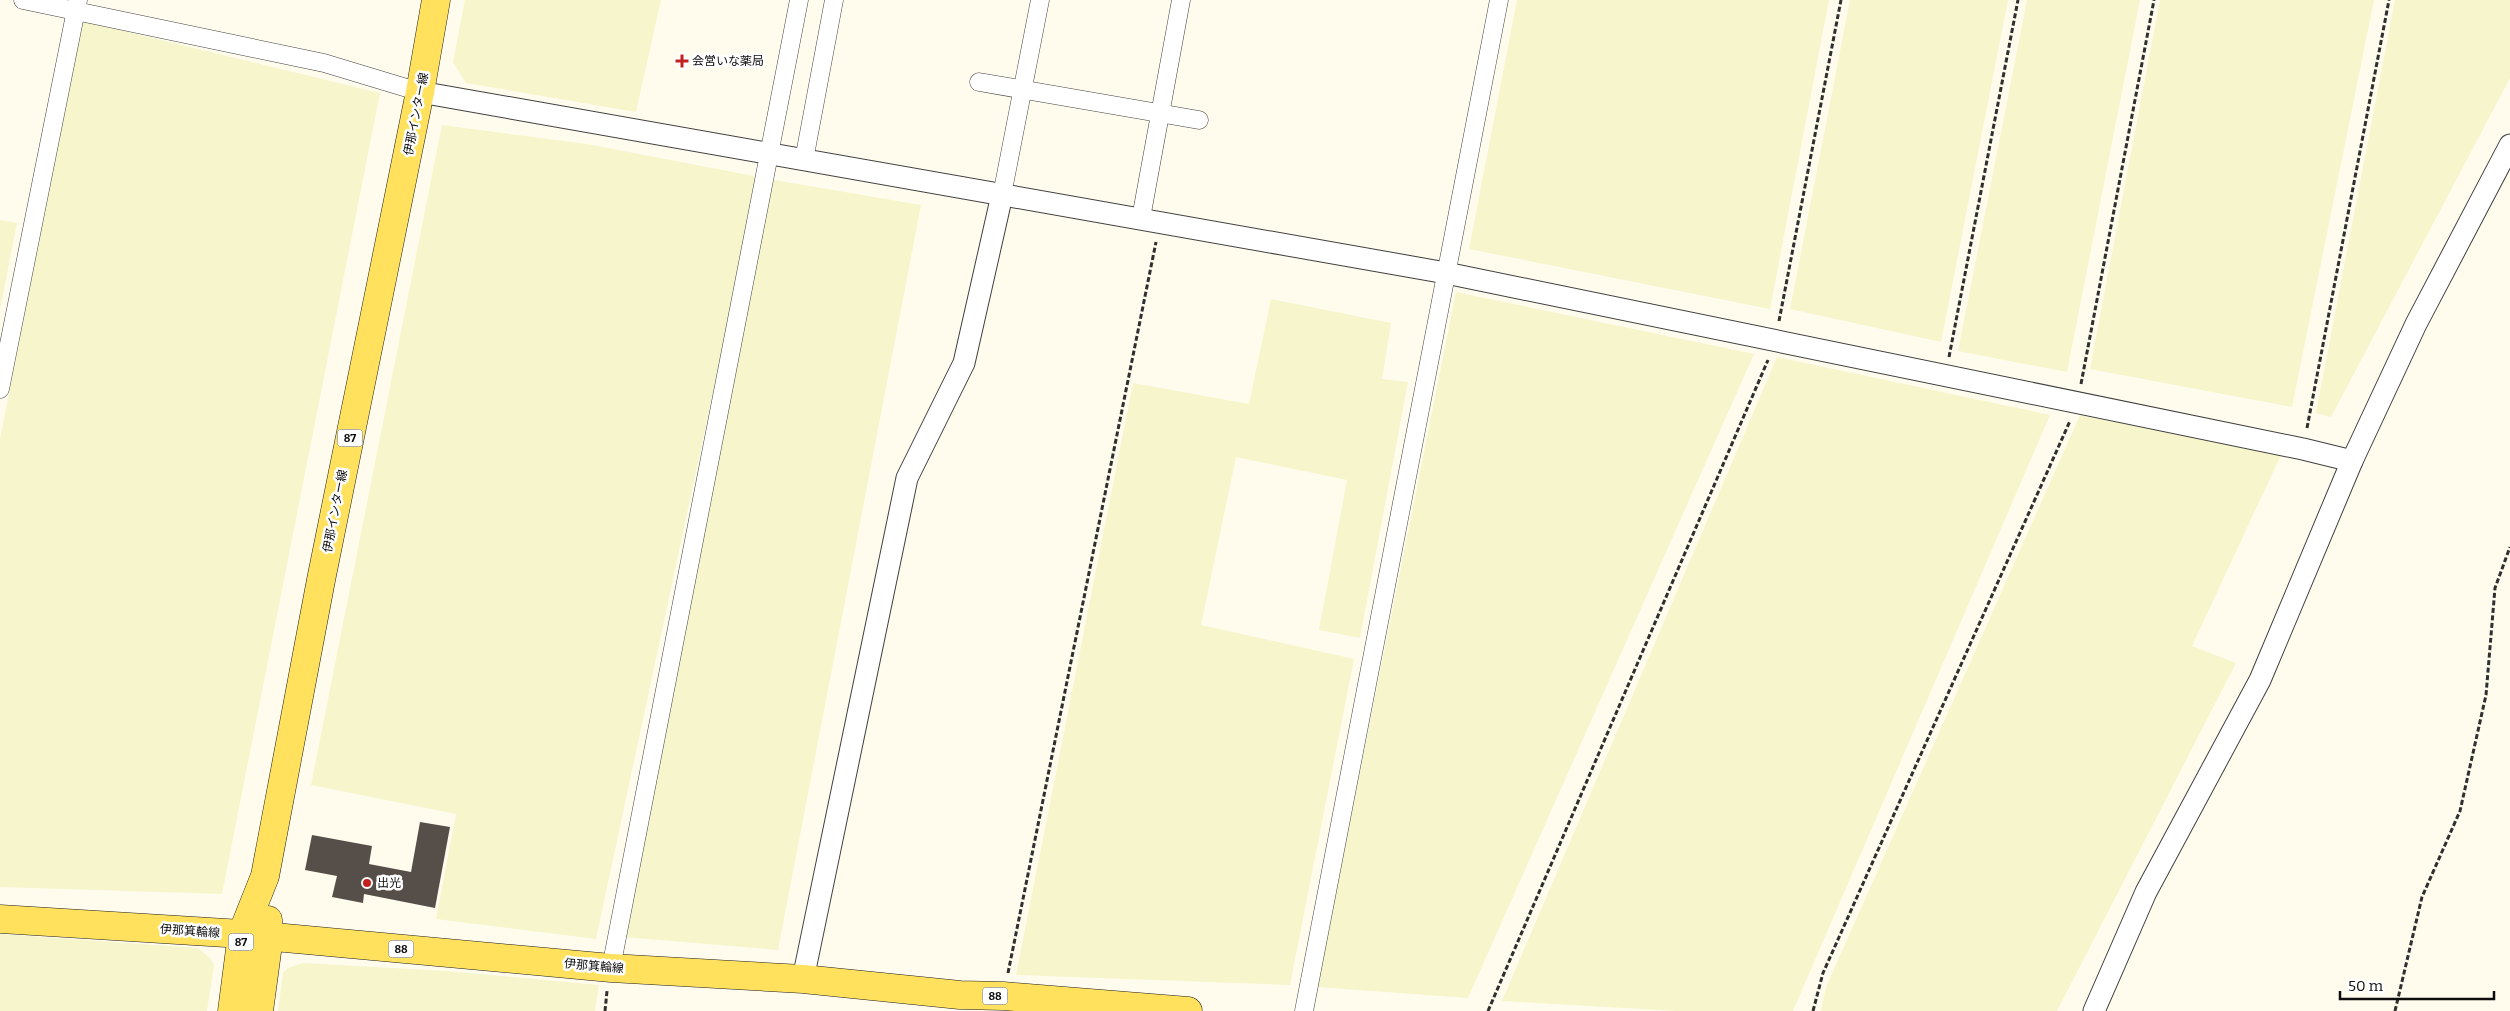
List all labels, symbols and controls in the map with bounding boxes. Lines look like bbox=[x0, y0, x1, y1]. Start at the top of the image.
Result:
place label: 会営いな薬局 bbox=[692, 54, 764, 68]
marker: 会営いな薬局 bbox=[676, 55, 688, 67]
street label: 伊那インター線 bbox=[401, 71, 431, 157]
road number: 87 bbox=[338, 429, 362, 446]
street label: 伊那インター線 bbox=[320, 468, 350, 554]
place label: 出光 bbox=[377, 876, 401, 890]
marker: 出光 bbox=[361, 877, 373, 889]
street label: 伊那箕輪線 bbox=[160, 922, 220, 940]
road number: 87 bbox=[228, 934, 254, 950]
road number: 88 bbox=[388, 941, 414, 958]
street label: 伊那箕輪線 bbox=[563, 956, 625, 976]
scale bar bbox=[2340, 968, 2494, 1000]
text: 50 m bbox=[2348, 977, 2384, 995]
road number: 88 bbox=[982, 988, 1008, 1004]

